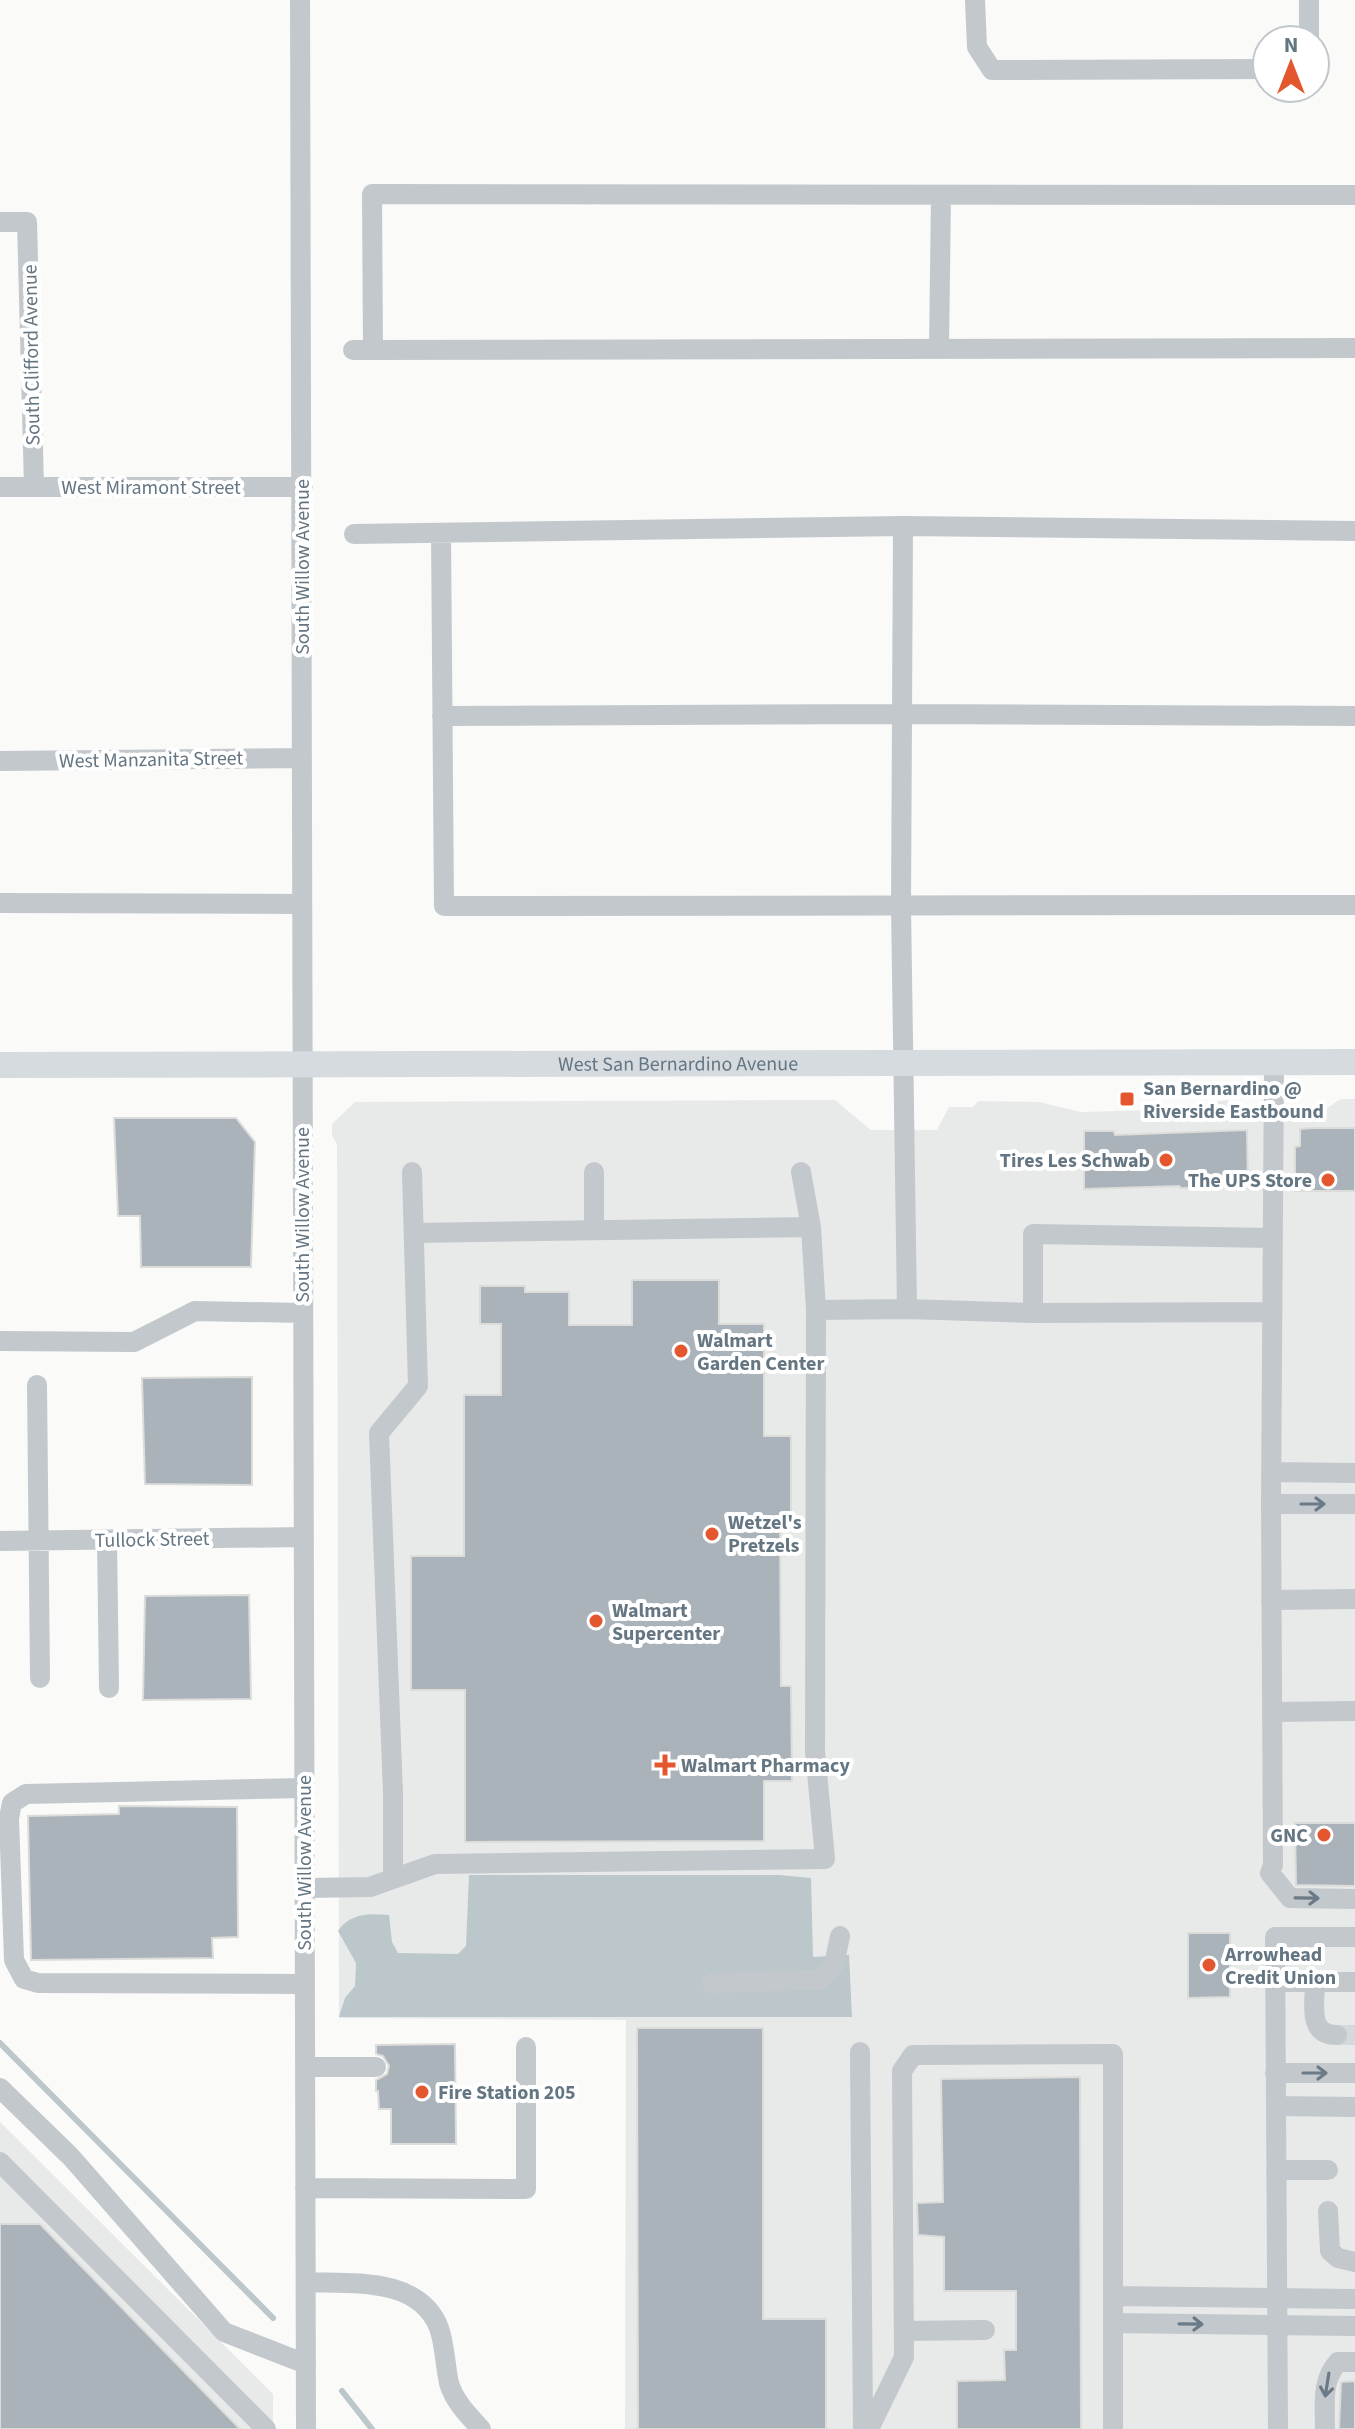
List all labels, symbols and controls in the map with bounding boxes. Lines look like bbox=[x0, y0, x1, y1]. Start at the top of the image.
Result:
north arrow bbox=[1251, 24, 1331, 104]
text: N bbox=[1284, 29, 1298, 61]
street label: South Clifford Avenue bbox=[16, 264, 48, 446]
street label: West Miramont Street bbox=[61, 474, 241, 502]
street label: South Willow Avenue bbox=[289, 479, 317, 655]
street label: West Manzanita Street bbox=[59, 744, 244, 776]
street label: West San Bernardino Avenue bbox=[558, 1050, 798, 1079]
place label: San Bernardino @ Riverside Eastbound bbox=[1143, 1075, 1324, 1126]
marker: San Bernardino @ Riverside Eastbound bbox=[1118, 1090, 1136, 1108]
street label: South Willow Avenue bbox=[289, 1127, 317, 1303]
place label: Tires Les Schwab bbox=[1000, 1147, 1150, 1175]
marker: Tires Les Schwab bbox=[1157, 1151, 1175, 1169]
place label: The UPS Store bbox=[1188, 1167, 1312, 1195]
marker: The UPS Store bbox=[1319, 1171, 1337, 1189]
place label: Walmart Garden Center bbox=[697, 1327, 824, 1378]
marker: Walmart Garden Center bbox=[672, 1342, 690, 1360]
one-way arrow bbox=[1299, 1496, 1326, 1512]
place label: Wetzel's Pretzels bbox=[728, 1509, 802, 1560]
street label: Tullock Street bbox=[94, 1525, 210, 1555]
marker: Wetzel's Pretzels bbox=[703, 1525, 721, 1543]
place label: Walmart Supercenter bbox=[612, 1597, 720, 1648]
marker: Walmart Supercenter bbox=[587, 1612, 605, 1630]
place label: Walmart Pharmacy bbox=[681, 1752, 850, 1780]
marker: Walmart Pharmacy bbox=[656, 1756, 674, 1774]
street label: South Willow Avenue bbox=[291, 1775, 319, 1951]
place label: GNC bbox=[1270, 1822, 1308, 1850]
marker: GNC bbox=[1315, 1826, 1333, 1844]
one-way arrow bbox=[1293, 1890, 1320, 1906]
place label: Arrowhead Credit Union bbox=[1224, 1941, 1336, 1992]
marker: Arrowhead Credit Union bbox=[1200, 1956, 1218, 1974]
one-way arrow bbox=[1301, 2065, 1328, 2081]
place label: Fire Station 205 bbox=[438, 2079, 576, 2107]
marker: Fire Station 205 bbox=[413, 2083, 431, 2101]
one-way arrow bbox=[1177, 2316, 1204, 2332]
one-way arrow bbox=[1319, 2372, 1334, 2398]

